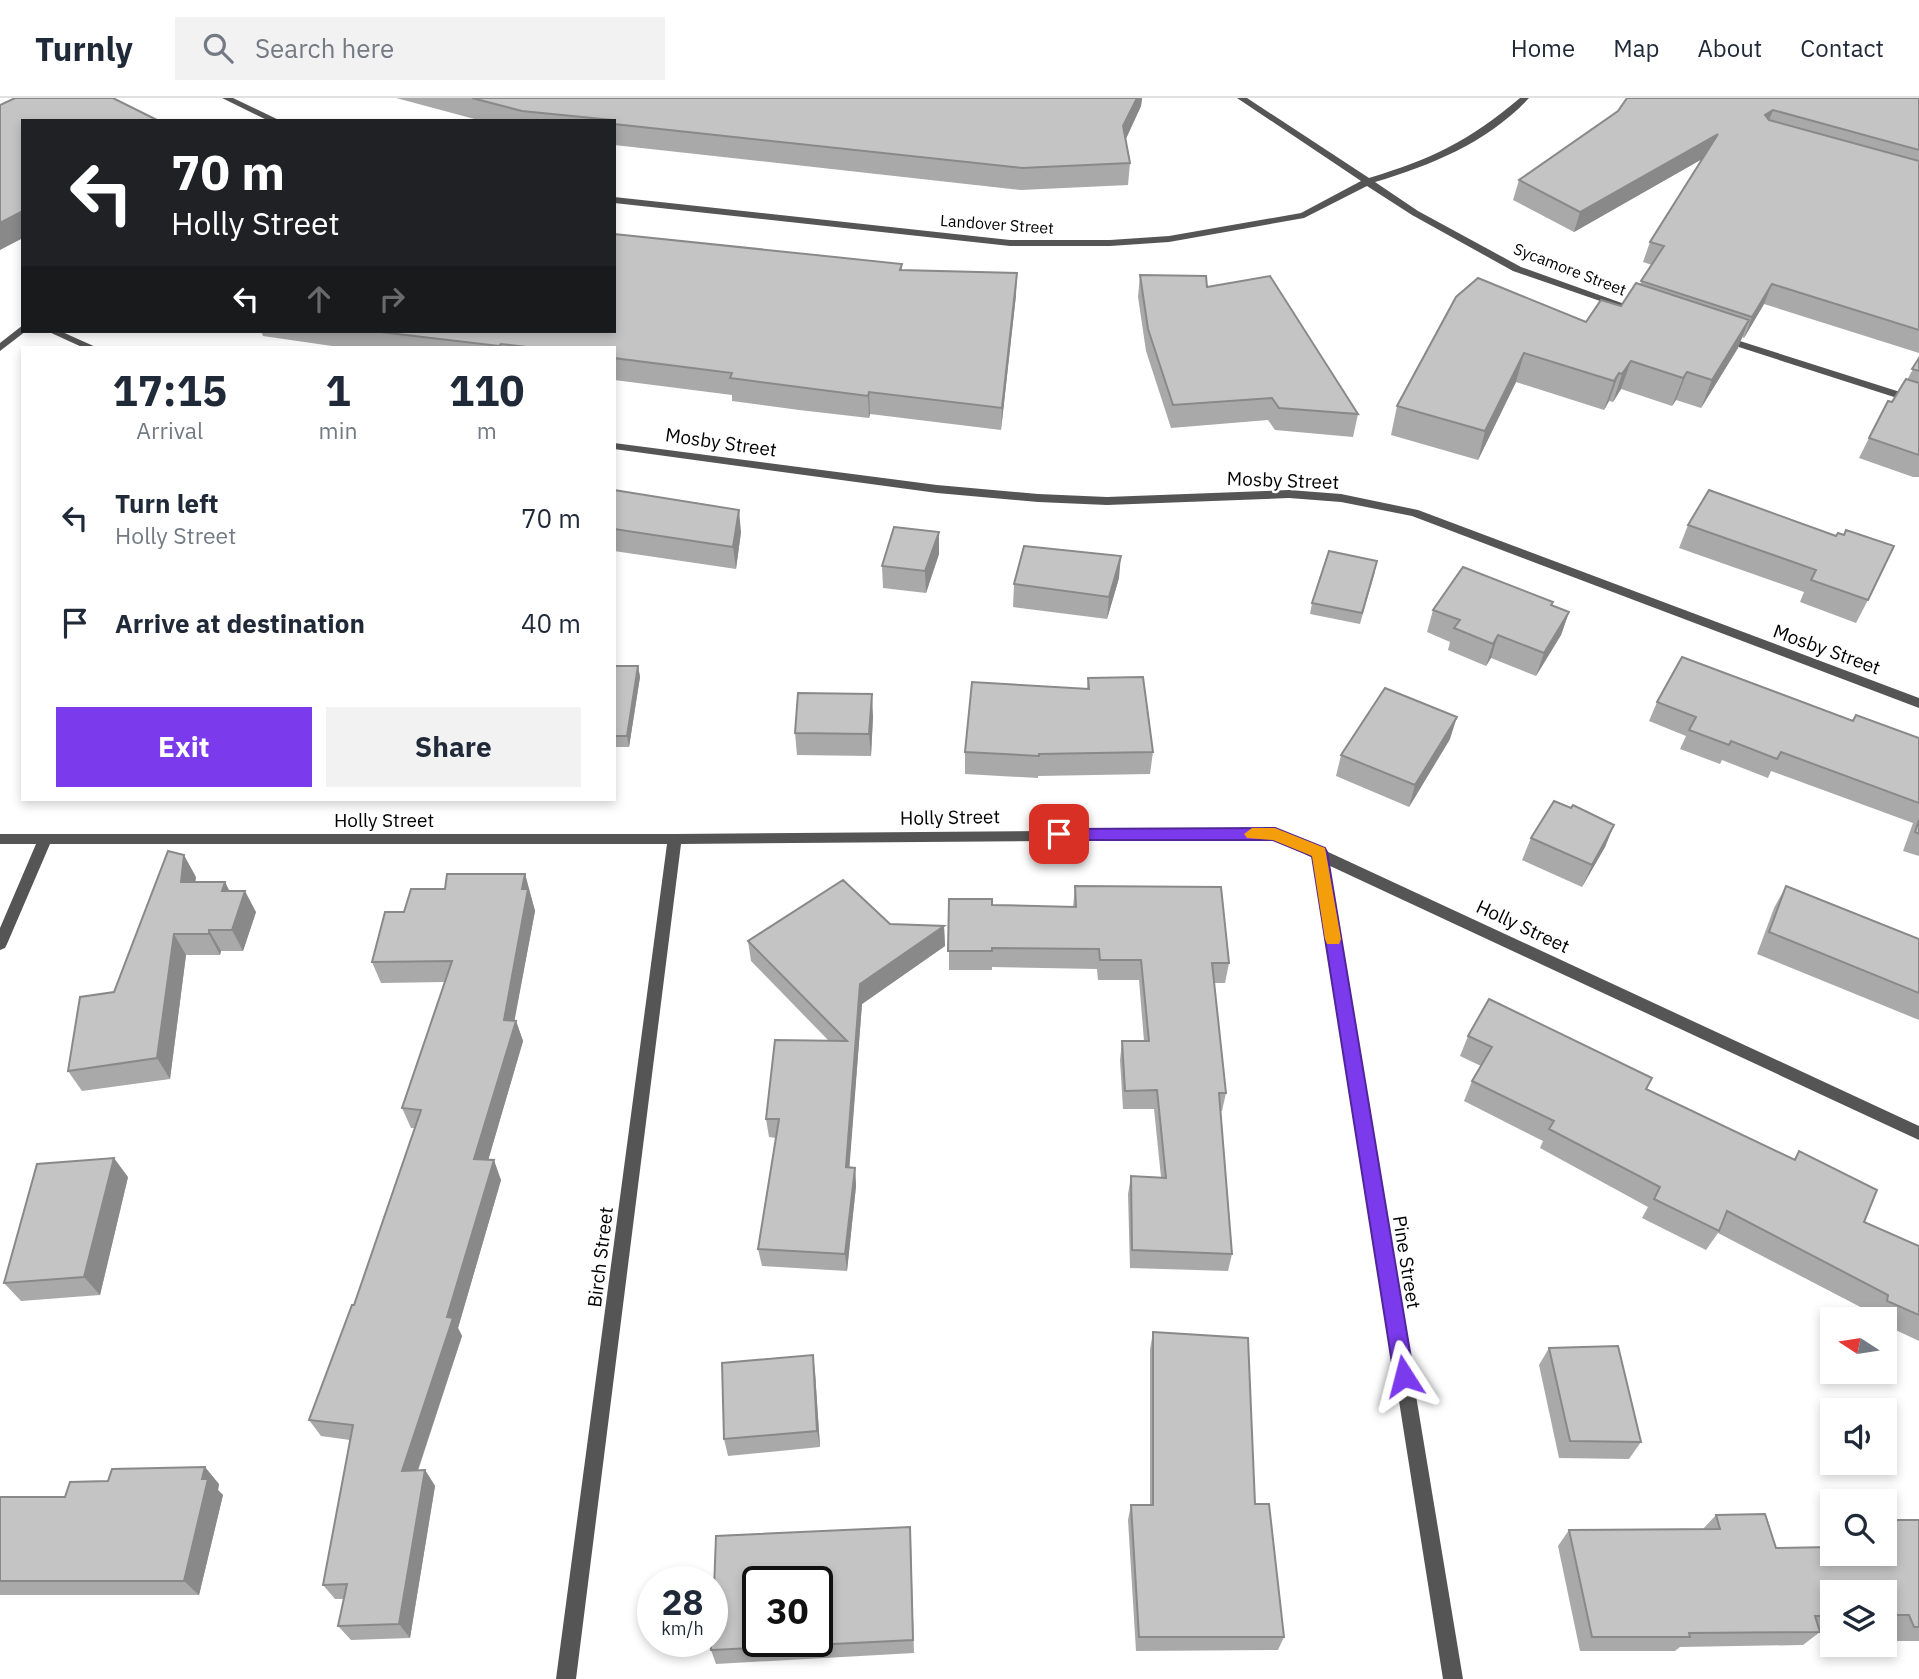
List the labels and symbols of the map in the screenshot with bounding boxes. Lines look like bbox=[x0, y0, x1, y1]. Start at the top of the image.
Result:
street label: Landover Street bbox=[940, 210, 1054, 238]
street label: Sycamore Street bbox=[1511, 238, 1629, 300]
street label: Mosby Street bbox=[664, 422, 778, 462]
street label: Mosby Street bbox=[1226, 466, 1340, 494]
street label: Mosby Street bbox=[1770, 619, 1884, 679]
street label: Holly Street bbox=[900, 804, 1000, 830]
pin bbox=[1029, 804, 1089, 864]
street label: Holly Street bbox=[334, 808, 434, 832]
street label: Holly Street bbox=[1473, 894, 1573, 958]
street label: Birch Street bbox=[582, 1205, 618, 1309]
street label: Pine Street bbox=[1388, 1214, 1426, 1310]
north arrow bbox=[1820, 1307, 1897, 1384]
position arrow bbox=[1367, 1339, 1441, 1413]
speed limit sign: 30 bbox=[742, 1566, 833, 1657]

